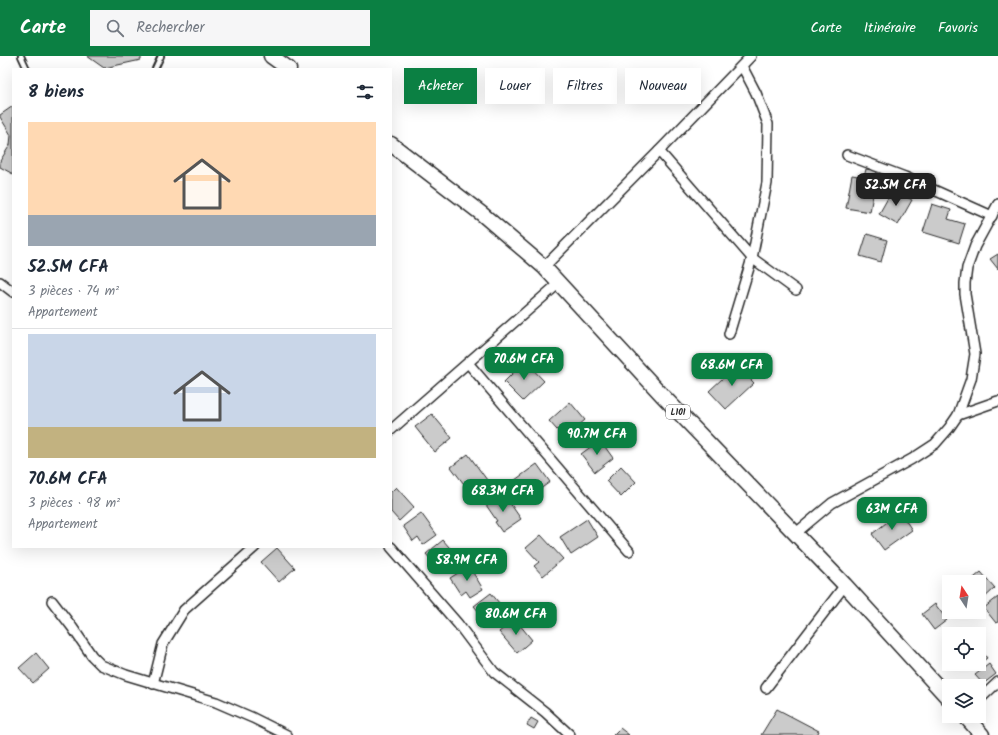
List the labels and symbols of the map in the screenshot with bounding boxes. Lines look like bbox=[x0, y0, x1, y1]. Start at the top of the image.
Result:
pin: 52.5M CFA bbox=[850, 173, 942, 207]
pin: 70.6M CFA bbox=[478, 347, 570, 381]
pin: 68.6M CFA bbox=[686, 353, 778, 387]
road number: L101 bbox=[666, 405, 690, 419]
pin: 90.7M CFA bbox=[551, 422, 643, 456]
pin: 68.3M CFA bbox=[457, 479, 549, 513]
pin: 63M CFA bbox=[855, 497, 929, 531]
pin: 58.9M CFA bbox=[421, 548, 513, 582]
north arrow bbox=[942, 575, 986, 619]
pin: 80.6M CFA bbox=[470, 602, 562, 636]

